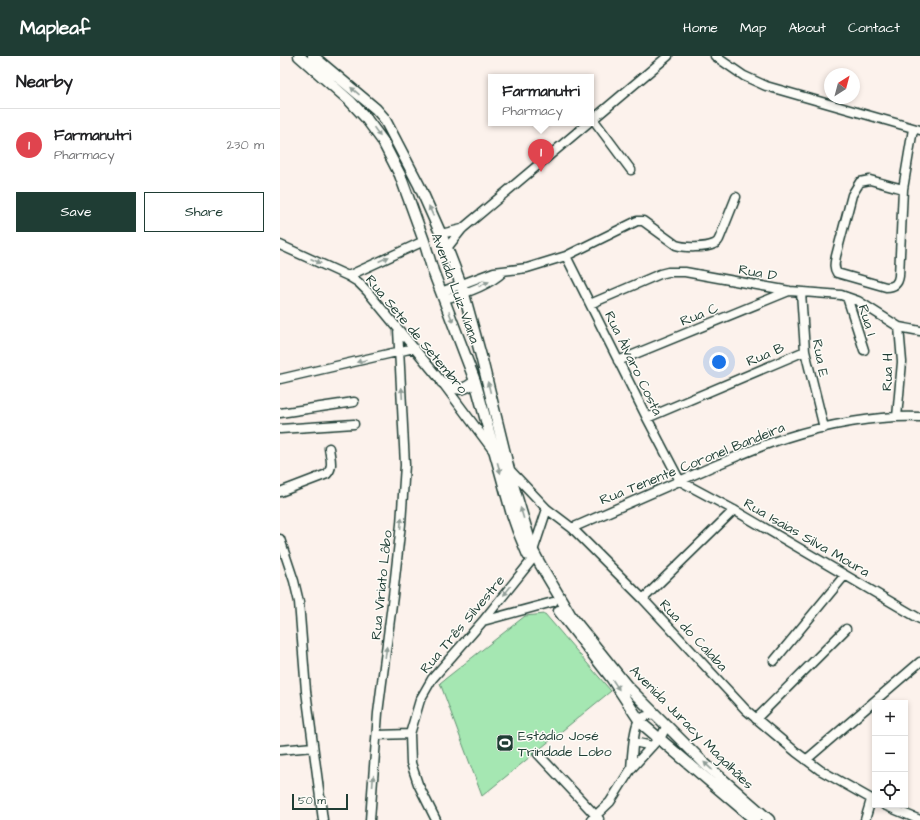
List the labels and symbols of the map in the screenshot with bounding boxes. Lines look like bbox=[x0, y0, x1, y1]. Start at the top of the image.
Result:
north arrow bbox=[824, 68, 860, 104]
one-way arrow bbox=[350, 86, 360, 95]
one-way arrow bbox=[373, 127, 381, 137]
pin: 1 bbox=[528, 139, 554, 172]
one-way arrow bbox=[428, 206, 434, 217]
street label: Avenida Luiz Viana bbox=[426, 230, 484, 346]
one-way arrow bbox=[378, 256, 390, 262]
one-way arrow bbox=[310, 258, 321, 264]
street label: Rua D bbox=[737, 260, 779, 286]
street label: Rua Sete de Setembro bbox=[360, 271, 472, 399]
one-way arrow bbox=[479, 281, 490, 287]
street label: Rua C bbox=[677, 298, 722, 332]
street label: Rua I bbox=[853, 302, 881, 338]
street label: Rua Álvaro Costa bbox=[599, 308, 667, 419]
one-way arrow bbox=[449, 312, 455, 324]
street label: Rua B bbox=[743, 338, 788, 372]
street label: Rua E bbox=[807, 338, 833, 379]
your location bbox=[709, 352, 729, 372]
street label: Rua H bbox=[877, 352, 899, 392]
one-way arrow bbox=[355, 358, 368, 364]
one-way arrow bbox=[486, 381, 492, 393]
one-way arrow bbox=[398, 387, 405, 399]
street label: Rua Tenente Coronel Bandeira bbox=[597, 418, 788, 510]
one-way arrow bbox=[496, 462, 502, 474]
street label: Rua Isaias Silva Moura bbox=[740, 494, 873, 582]
one-way arrow bbox=[519, 507, 525, 519]
one-way arrow bbox=[397, 517, 404, 529]
street label: Rua Viriato Lôbo bbox=[366, 529, 398, 641]
street label: Rua Três Silvestre bbox=[416, 571, 510, 678]
one-way arrow bbox=[503, 585, 512, 596]
street label: Rua do Calaba bbox=[655, 595, 732, 676]
one-way arrow bbox=[383, 646, 389, 658]
street label: Avenida Juracy Magalhães bbox=[625, 661, 758, 794]
one-way arrow bbox=[612, 680, 620, 690]
place label: Estádio José Trindade Lobo bbox=[518, 726, 612, 762]
sports icon: Estádio José Trindade Lobo bbox=[495, 733, 515, 753]
one-way arrow bbox=[703, 762, 713, 771]
one-way arrow bbox=[370, 775, 377, 787]
scale bar bbox=[292, 792, 348, 811]

